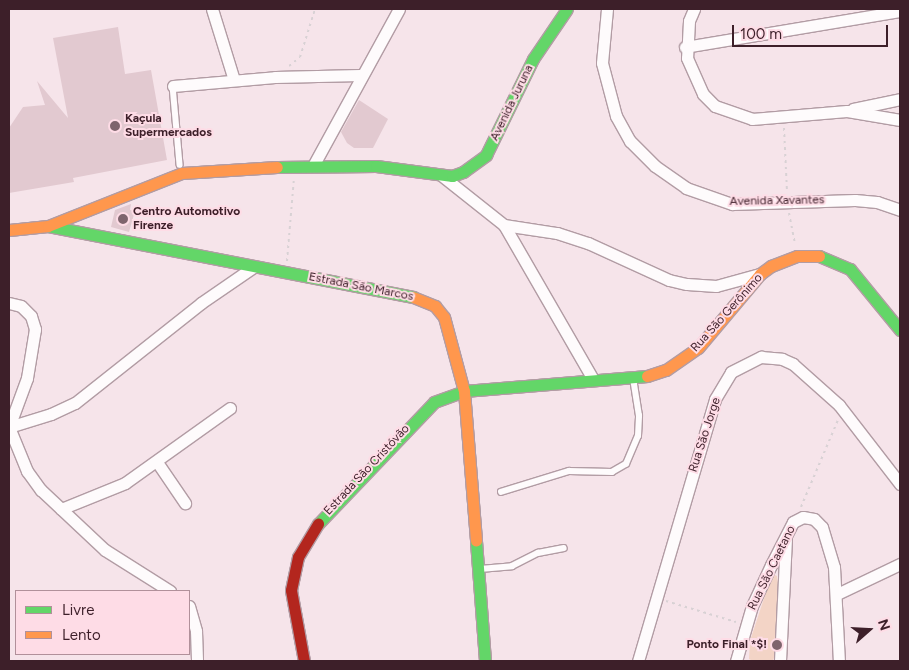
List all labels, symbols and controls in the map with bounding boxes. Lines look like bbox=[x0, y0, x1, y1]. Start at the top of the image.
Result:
scale bar bbox=[734, 15, 890, 47]
text: 100 m bbox=[740, 25, 782, 43]
street label: Avenida Juruna bbox=[487, 63, 537, 143]
place label: Kaçula Supermercados bbox=[125, 112, 212, 140]
marker: Kaçula Supermercados bbox=[109, 120, 121, 132]
street label: Avenida Xavantes bbox=[729, 193, 825, 209]
place label: Centro Automotivo Firenze bbox=[133, 205, 240, 233]
marker: Centro Automotivo Firenze bbox=[117, 213, 129, 225]
street label: Estrada São Marcos bbox=[307, 270, 415, 304]
street label: Rua São Gerônimo bbox=[688, 271, 766, 355]
street label: Rua São Jorge bbox=[686, 396, 724, 474]
street label: Estrada São Cristóvão bbox=[321, 422, 413, 518]
street label: Rua São Caetano bbox=[745, 523, 799, 613]
legend bbox=[15, 590, 190, 655]
text: Livre bbox=[62, 601, 94, 619]
north arrow bbox=[844, 605, 894, 655]
text: N bbox=[874, 617, 893, 633]
text: Lento bbox=[62, 626, 101, 644]
place label: Ponto Final *$! bbox=[686, 638, 767, 652]
marker: Ponto Final *$! bbox=[771, 639, 783, 651]

